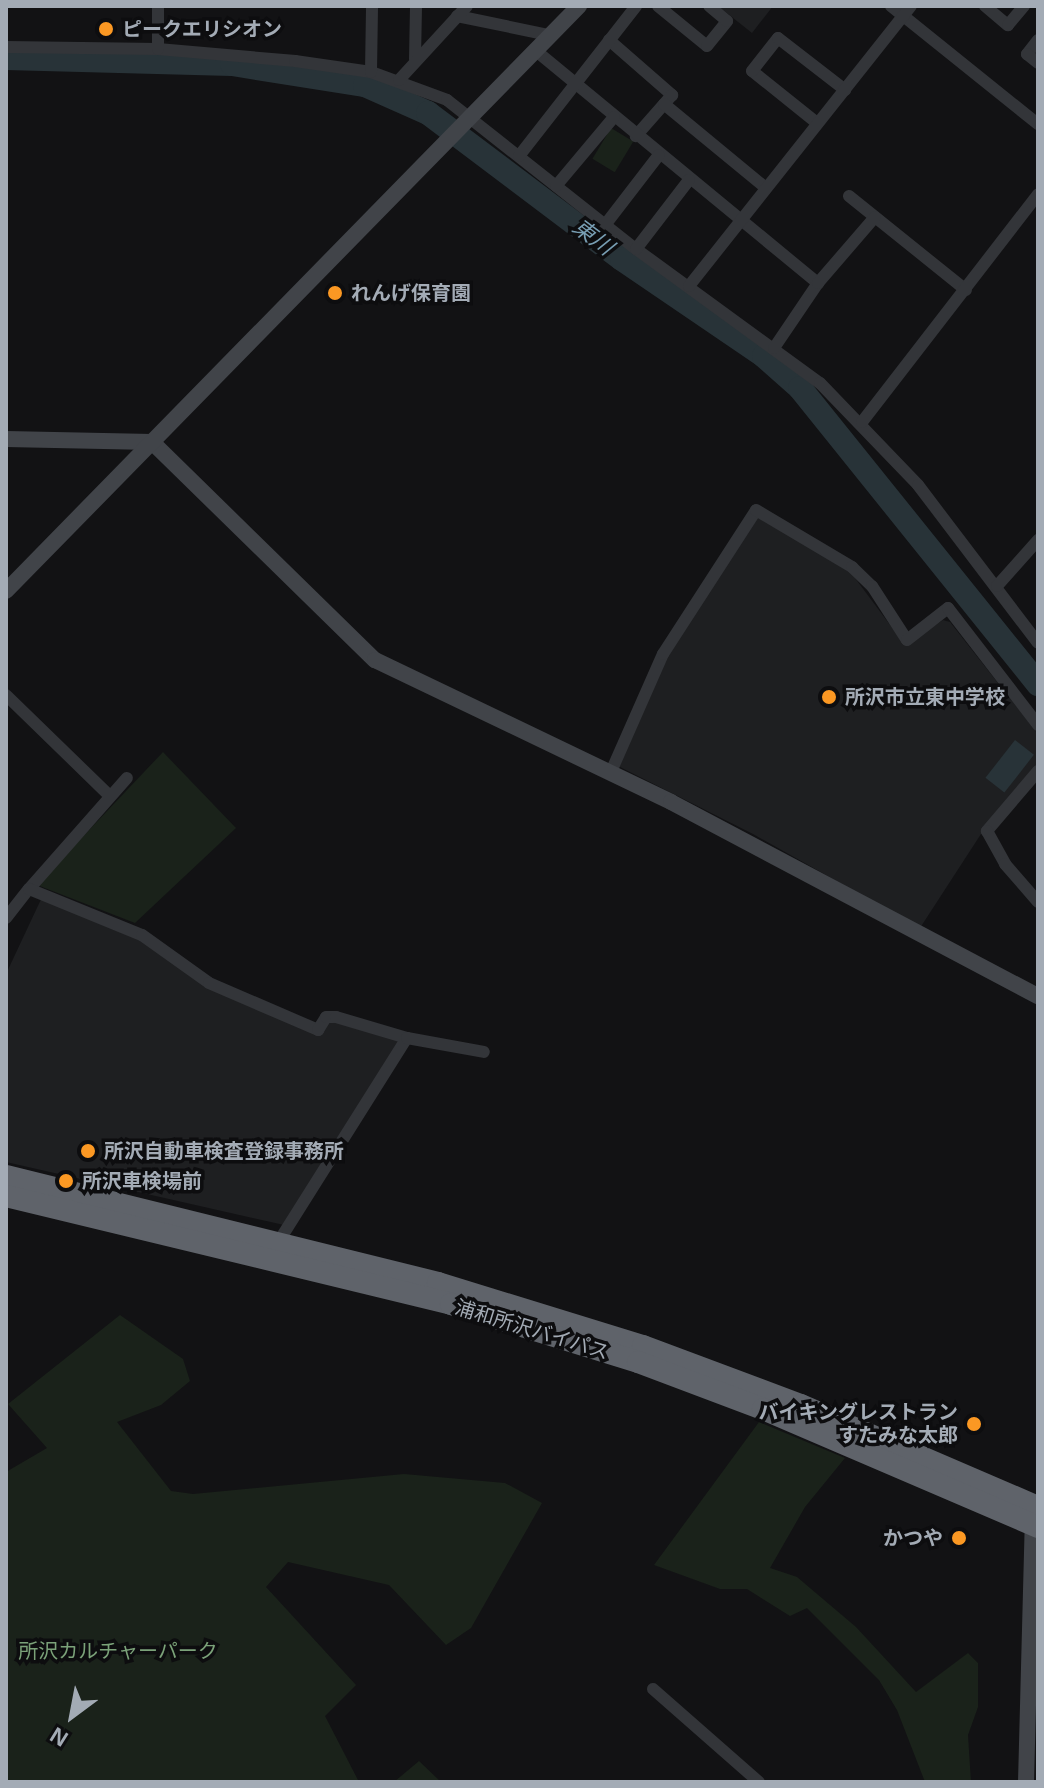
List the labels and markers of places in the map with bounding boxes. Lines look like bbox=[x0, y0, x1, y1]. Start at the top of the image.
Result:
place label: ピークエリシオン bbox=[122, 17, 282, 41]
marker: ピークエリシオン bbox=[97, 20, 115, 38]
place label: れんげ保育園 bbox=[351, 281, 471, 305]
marker: れんげ保育園 bbox=[326, 284, 344, 302]
place label: 所沢市立東中学校 bbox=[845, 685, 1005, 709]
marker: 所沢市立東中学校 bbox=[820, 688, 838, 706]
place label: 所沢自動車検査登録事務所 bbox=[104, 1139, 344, 1163]
marker: 所沢自動車検査登録事務所 bbox=[79, 1142, 97, 1160]
place label: 所沢車検場前 bbox=[82, 1169, 202, 1193]
marker: 所沢車検場前 bbox=[57, 1172, 75, 1190]
place label: バイキングレストラン すたみな太郎 bbox=[758, 1400, 958, 1447]
marker: バイキングレストラン すたみな太郎 bbox=[965, 1415, 983, 1433]
place label: かつや bbox=[883, 1526, 943, 1550]
marker: かつや bbox=[950, 1529, 968, 1547]

